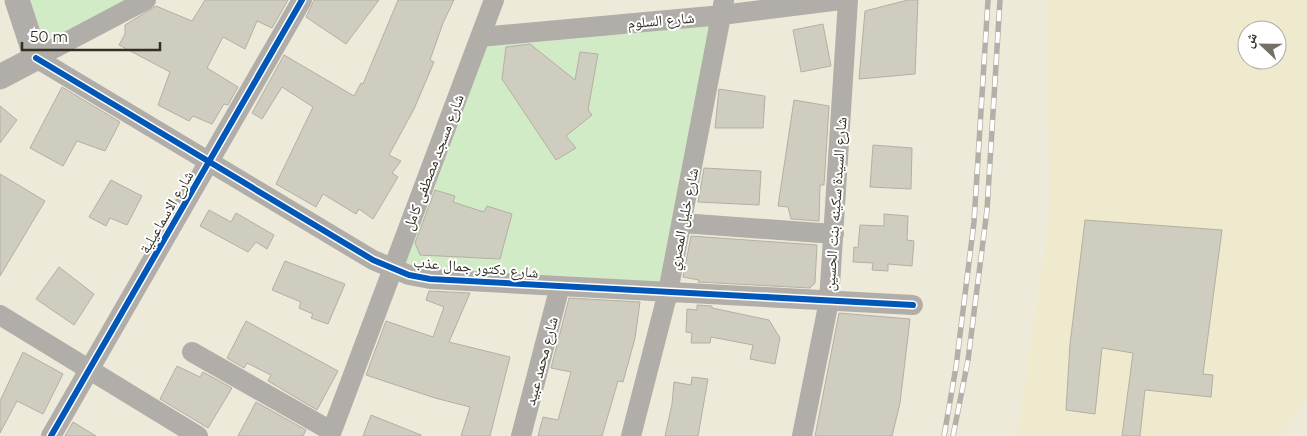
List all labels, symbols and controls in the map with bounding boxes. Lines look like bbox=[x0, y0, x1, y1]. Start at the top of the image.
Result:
street label: شارع السلوم bbox=[627, 8, 696, 33]
scale bar bbox=[22, 20, 160, 52]
north arrow bbox=[1237, 20, 1287, 70]
text: 50 m bbox=[30, 27, 68, 46]
text: ش bbox=[1239, 30, 1261, 50]
street label: شارع مسجد مصطفى كامل bbox=[398, 91, 469, 233]
street label: شارع السيدة سكينه بنت الحسين bbox=[819, 116, 852, 292]
street label: شارع خليل المصري bbox=[664, 166, 705, 272]
street label: شارع الاسماعيلية bbox=[135, 167, 198, 257]
street label: شارع دكتور جمال عذب bbox=[412, 252, 540, 283]
street label: شارع محمد عبيد bbox=[520, 314, 563, 408]

